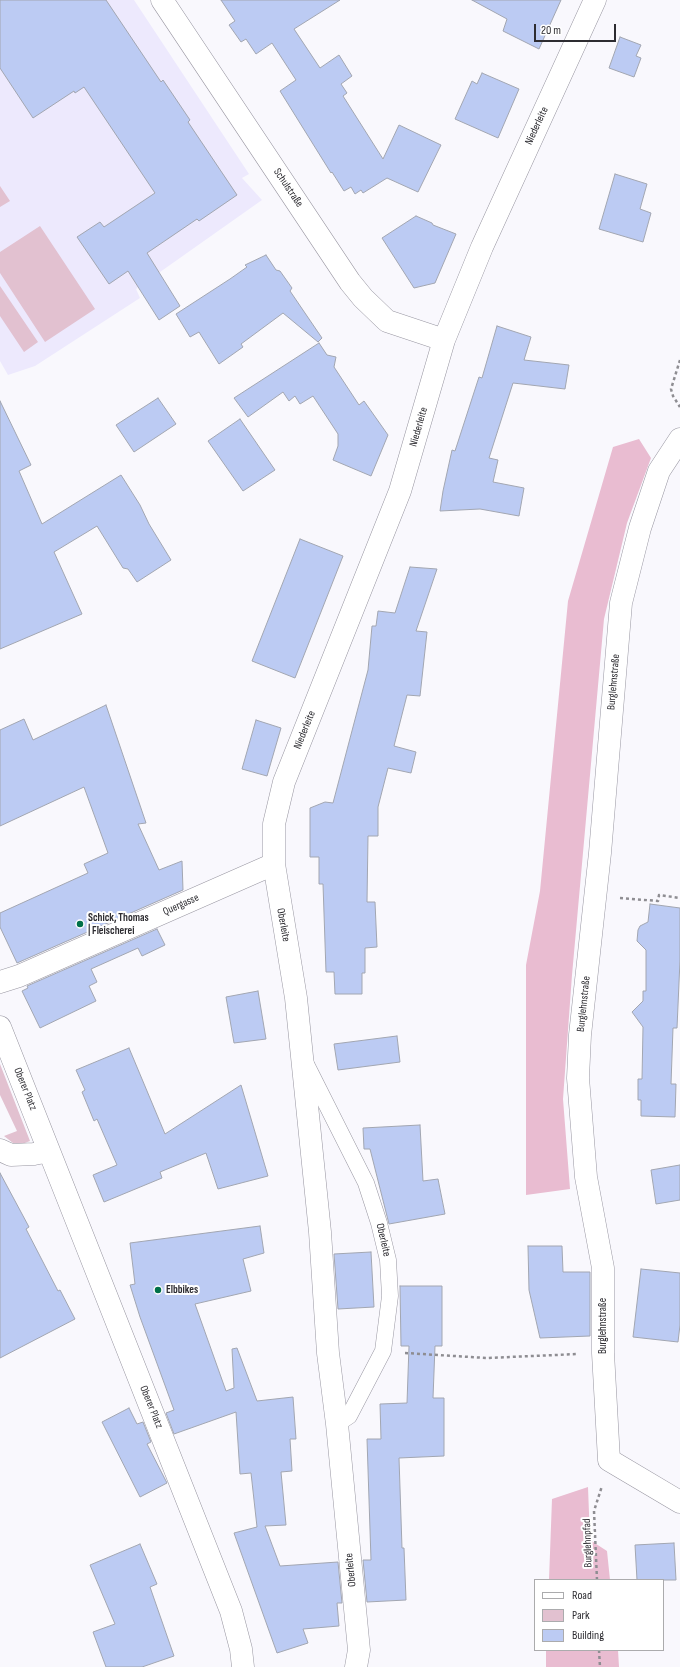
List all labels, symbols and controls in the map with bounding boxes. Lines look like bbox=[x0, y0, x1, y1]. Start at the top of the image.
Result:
scale bar bbox=[536, 16, 618, 42]
text: 20 m bbox=[541, 23, 561, 38]
street label: Niederleite bbox=[522, 105, 552, 147]
street label: Schulstraße bbox=[270, 166, 306, 210]
street label: Niederleite bbox=[407, 406, 431, 448]
street label: Burglehnstraße bbox=[605, 653, 623, 711]
street label: Niederleite bbox=[291, 709, 319, 751]
street label: Quergasse bbox=[161, 891, 201, 919]
street label: Oberleite bbox=[274, 907, 292, 943]
place label: Schick, Thomas | Fleischerei bbox=[88, 911, 149, 937]
marker: Schick, Thomas | Fleischerei bbox=[75, 919, 85, 929]
street label: Burglehnstraße bbox=[574, 975, 594, 1033]
street label: Oberer Platz bbox=[10, 1066, 40, 1112]
street label: Oberleite bbox=[373, 1222, 393, 1258]
place label: Elbbikes bbox=[166, 1283, 198, 1297]
marker: Elbbikes bbox=[153, 1285, 163, 1295]
street label: Burglehnstraße bbox=[596, 1298, 610, 1354]
street label: Oberer Platz bbox=[136, 1384, 166, 1430]
street label: Burglehnpfad bbox=[581, 1518, 595, 1568]
street label: Oberleite bbox=[343, 1553, 359, 1587]
legend bbox=[534, 1579, 664, 1651]
text: Road bbox=[572, 1588, 592, 1603]
text: Park bbox=[572, 1608, 590, 1623]
text: Building bbox=[572, 1628, 604, 1643]

